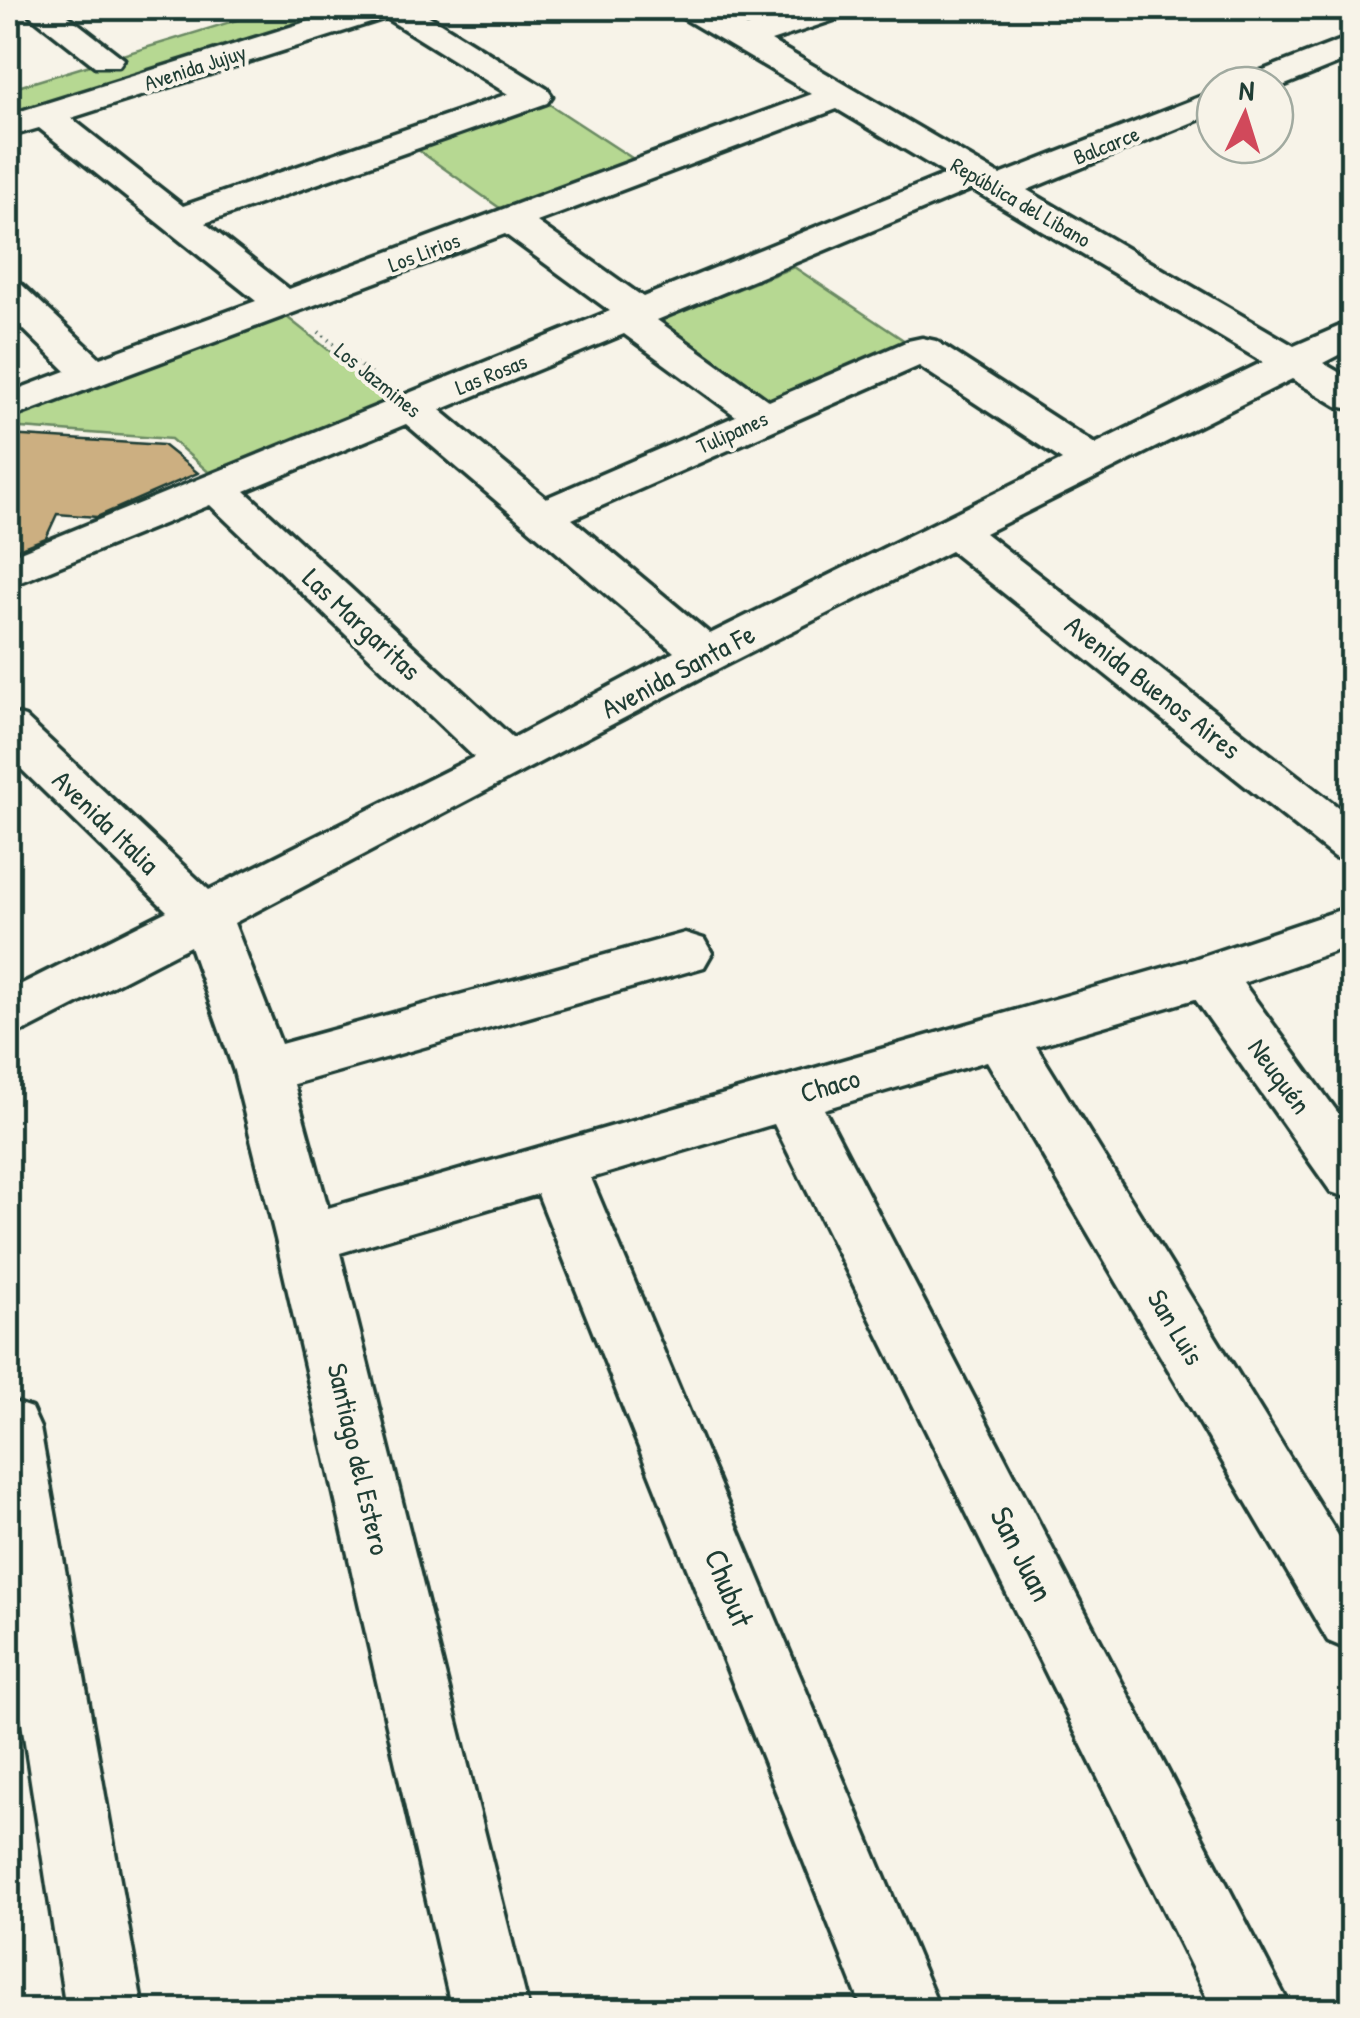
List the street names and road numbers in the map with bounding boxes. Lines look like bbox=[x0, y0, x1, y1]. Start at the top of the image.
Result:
street label: Avenida Jujuy bbox=[140, 36, 250, 98]
street label: Balcarce bbox=[1069, 118, 1144, 172]
street label: República del Libano bbox=[946, 150, 1097, 254]
street label: Los Lirios bbox=[384, 225, 464, 279]
street label: Los Jazmines bbox=[328, 336, 428, 424]
street label: Las Rosas bbox=[451, 346, 531, 402]
street label: Tulipanes bbox=[692, 403, 772, 461]
street label: Las Margaritas bbox=[295, 559, 429, 689]
street label: Avenida Buenos Aires bbox=[1057, 606, 1249, 768]
street label: Avenida Santa Fe bbox=[595, 615, 761, 727]
street label: Avenida Italia bbox=[44, 761, 168, 883]
street label: Neuquén bbox=[1240, 1030, 1320, 1122]
street label: Chaco bbox=[796, 1058, 864, 1112]
street label: San Luis bbox=[1139, 1282, 1213, 1372]
street label: Santiago del Estero bbox=[318, 1359, 400, 1559]
street label: San Juan bbox=[980, 1499, 1064, 1608]
street label: Chubut bbox=[694, 1542, 765, 1634]

